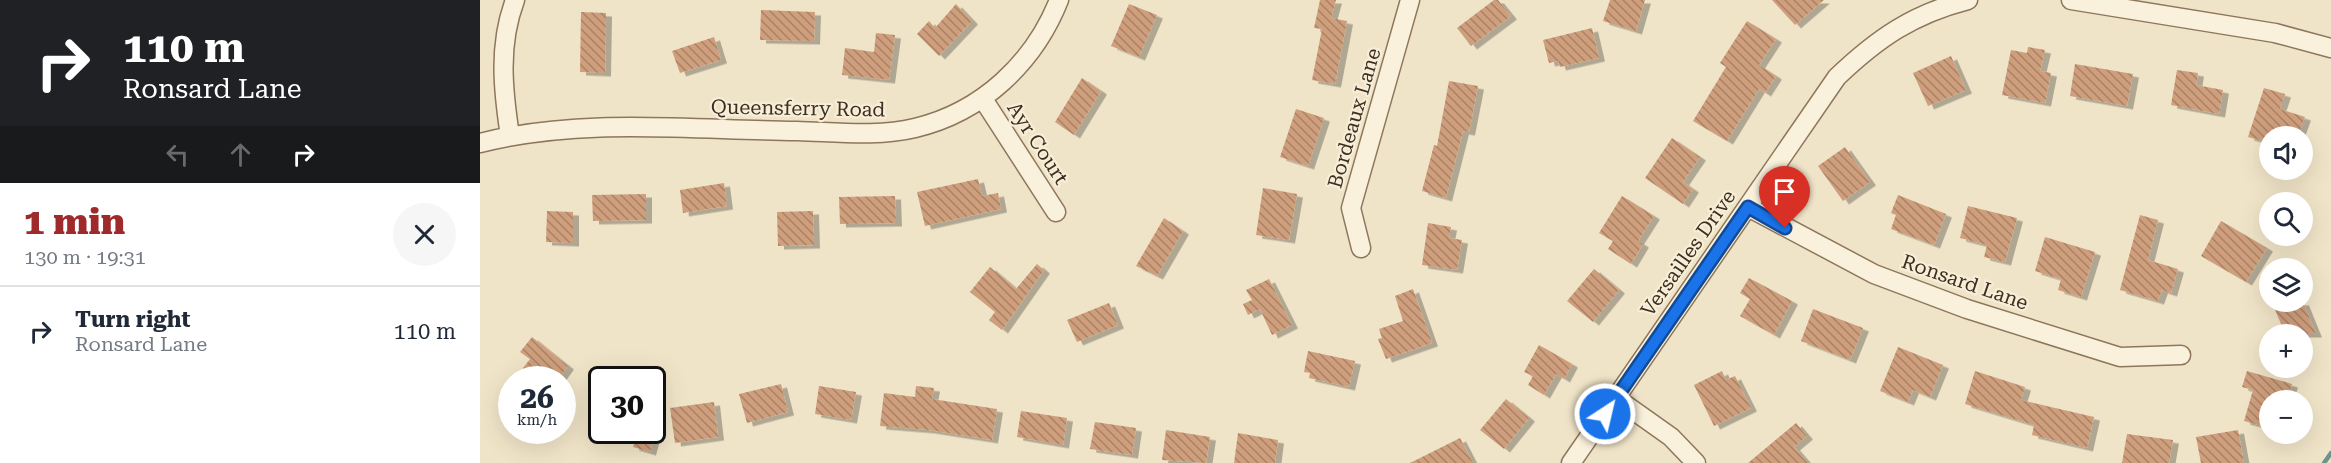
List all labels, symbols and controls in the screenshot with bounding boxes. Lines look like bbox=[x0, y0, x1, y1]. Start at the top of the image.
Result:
text: 110 m bbox=[123, 23, 245, 72]
icon: right bbox=[24, 24, 102, 102]
street label: Bordeaux Lane bbox=[1323, 45, 1385, 191]
text: Ronsard Lane bbox=[123, 73, 302, 105]
street label: Queensferry Road bbox=[711, 94, 885, 122]
street label: Ayr Court bbox=[1002, 97, 1074, 189]
map controls bbox=[2259, 126, 2313, 444]
button: sound bbox=[2259, 126, 2313, 180]
icon: left bbox=[161, 138, 194, 171]
icon: ahead bbox=[224, 138, 257, 171]
icon: right bbox=[287, 138, 320, 171]
pin bbox=[1759, 166, 1810, 228]
icon: arrive bbox=[1768, 175, 1801, 208]
street label: Versailles Drive bbox=[1635, 185, 1741, 321]
button: search bbox=[2259, 192, 2313, 246]
text: 1 min bbox=[24, 201, 125, 243]
button: close bbox=[393, 203, 456, 266]
text: 130 m · 19:31 bbox=[24, 245, 146, 269]
street label: Ronsard Lane bbox=[1899, 249, 2031, 315]
button: layers bbox=[2259, 258, 2313, 312]
text: Turn right bbox=[75, 307, 190, 332]
icon: right bbox=[24, 315, 57, 348]
text: 110 m bbox=[393, 319, 456, 344]
button: + bbox=[2259, 324, 2313, 378]
text: Ronsard Lane bbox=[75, 332, 207, 356]
speed limit sign: 30 bbox=[588, 366, 666, 444]
text: 26 bbox=[520, 380, 554, 415]
position arrow bbox=[1573, 382, 1637, 446]
button: − bbox=[2259, 390, 2313, 444]
text: km/h bbox=[517, 411, 557, 429]

